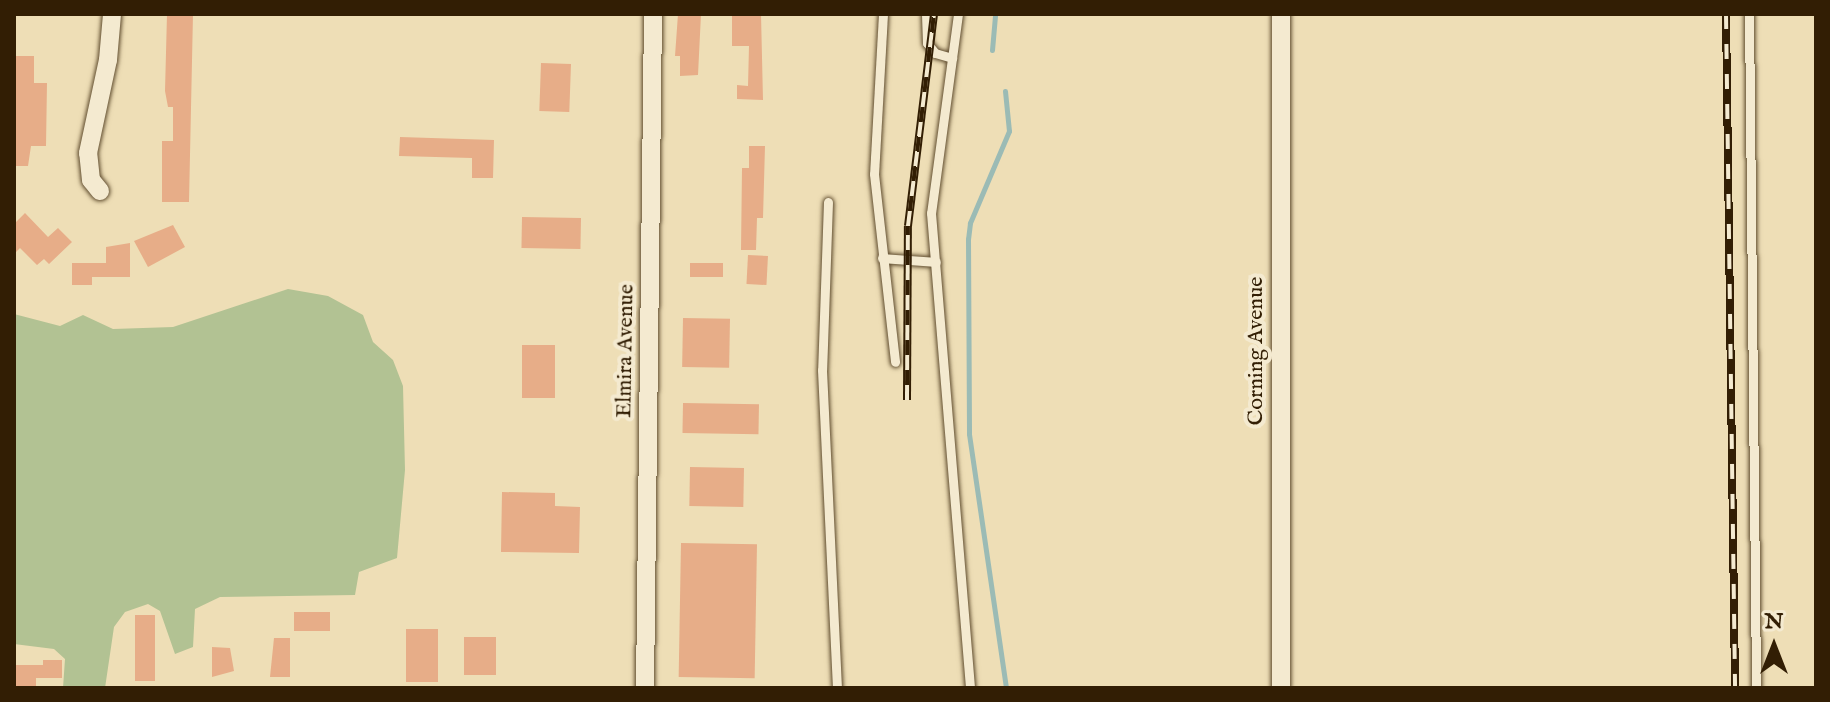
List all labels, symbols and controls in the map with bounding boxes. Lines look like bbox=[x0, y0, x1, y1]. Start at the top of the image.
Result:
street label: Corning Avenue bbox=[1244, 277, 1270, 425]
street label: Elmira Avenue bbox=[612, 284, 640, 418]
north arrow bbox=[1734, 606, 1814, 686]
text: N bbox=[1764, 608, 1784, 636]

